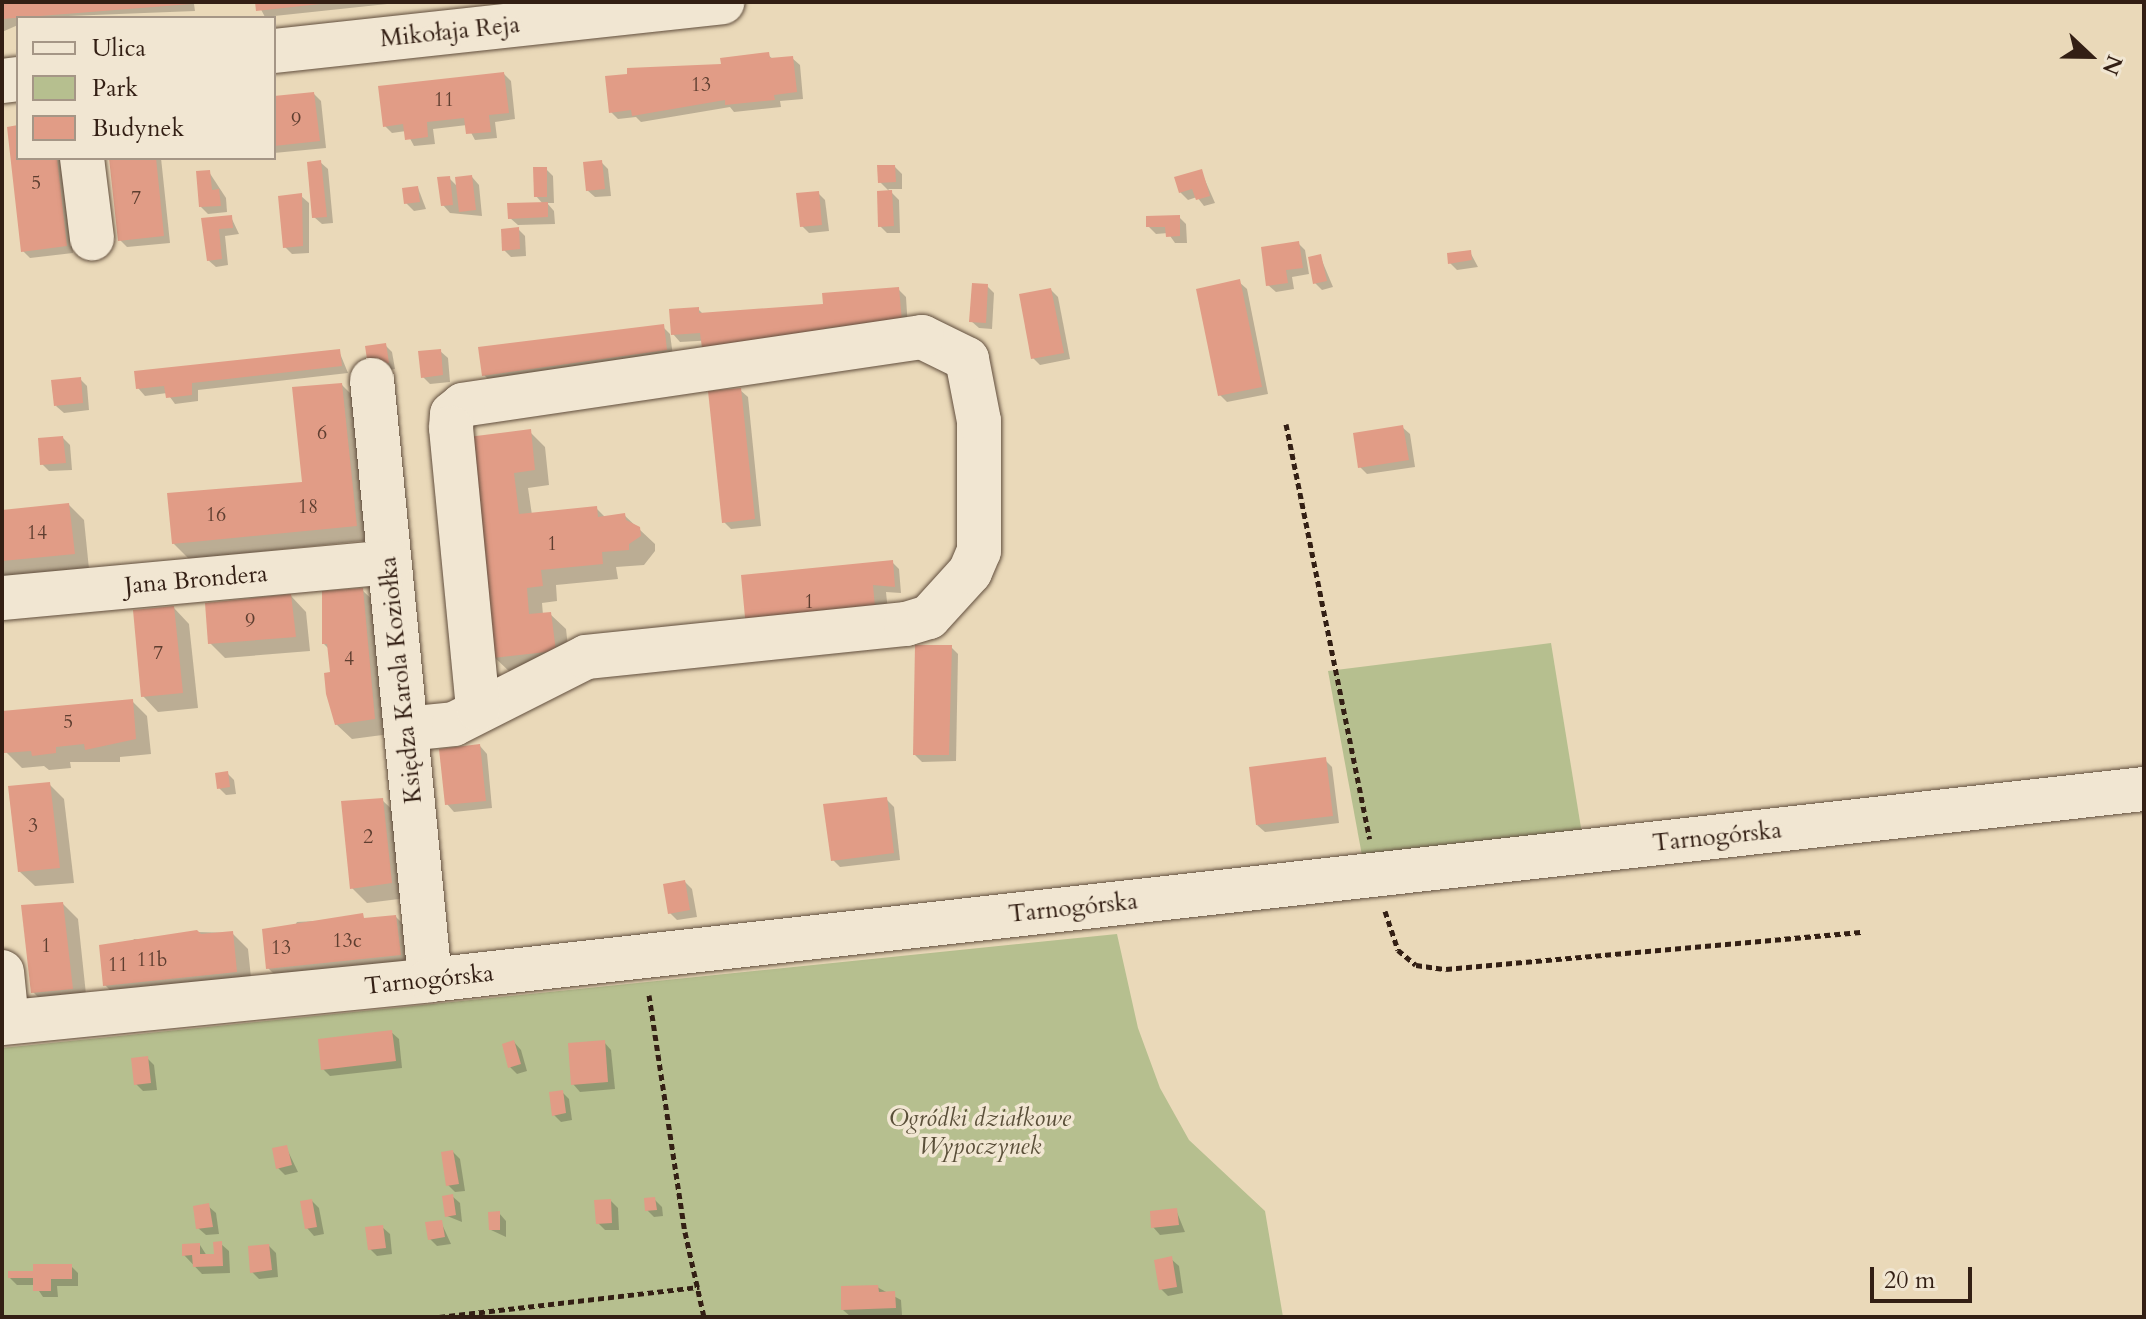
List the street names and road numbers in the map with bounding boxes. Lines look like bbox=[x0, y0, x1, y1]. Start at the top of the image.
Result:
street label: Mikołaja Reja bbox=[379, 10, 521, 54]
street label: Księdza Karola Koziołka bbox=[374, 555, 428, 805]
street label: Jana Brondera bbox=[123, 559, 269, 601]
street label: Tarnogórska bbox=[1651, 816, 1783, 858]
street label: Tarnogórska bbox=[1007, 887, 1139, 929]
street label: Tarnogórska bbox=[363, 959, 495, 1001]

